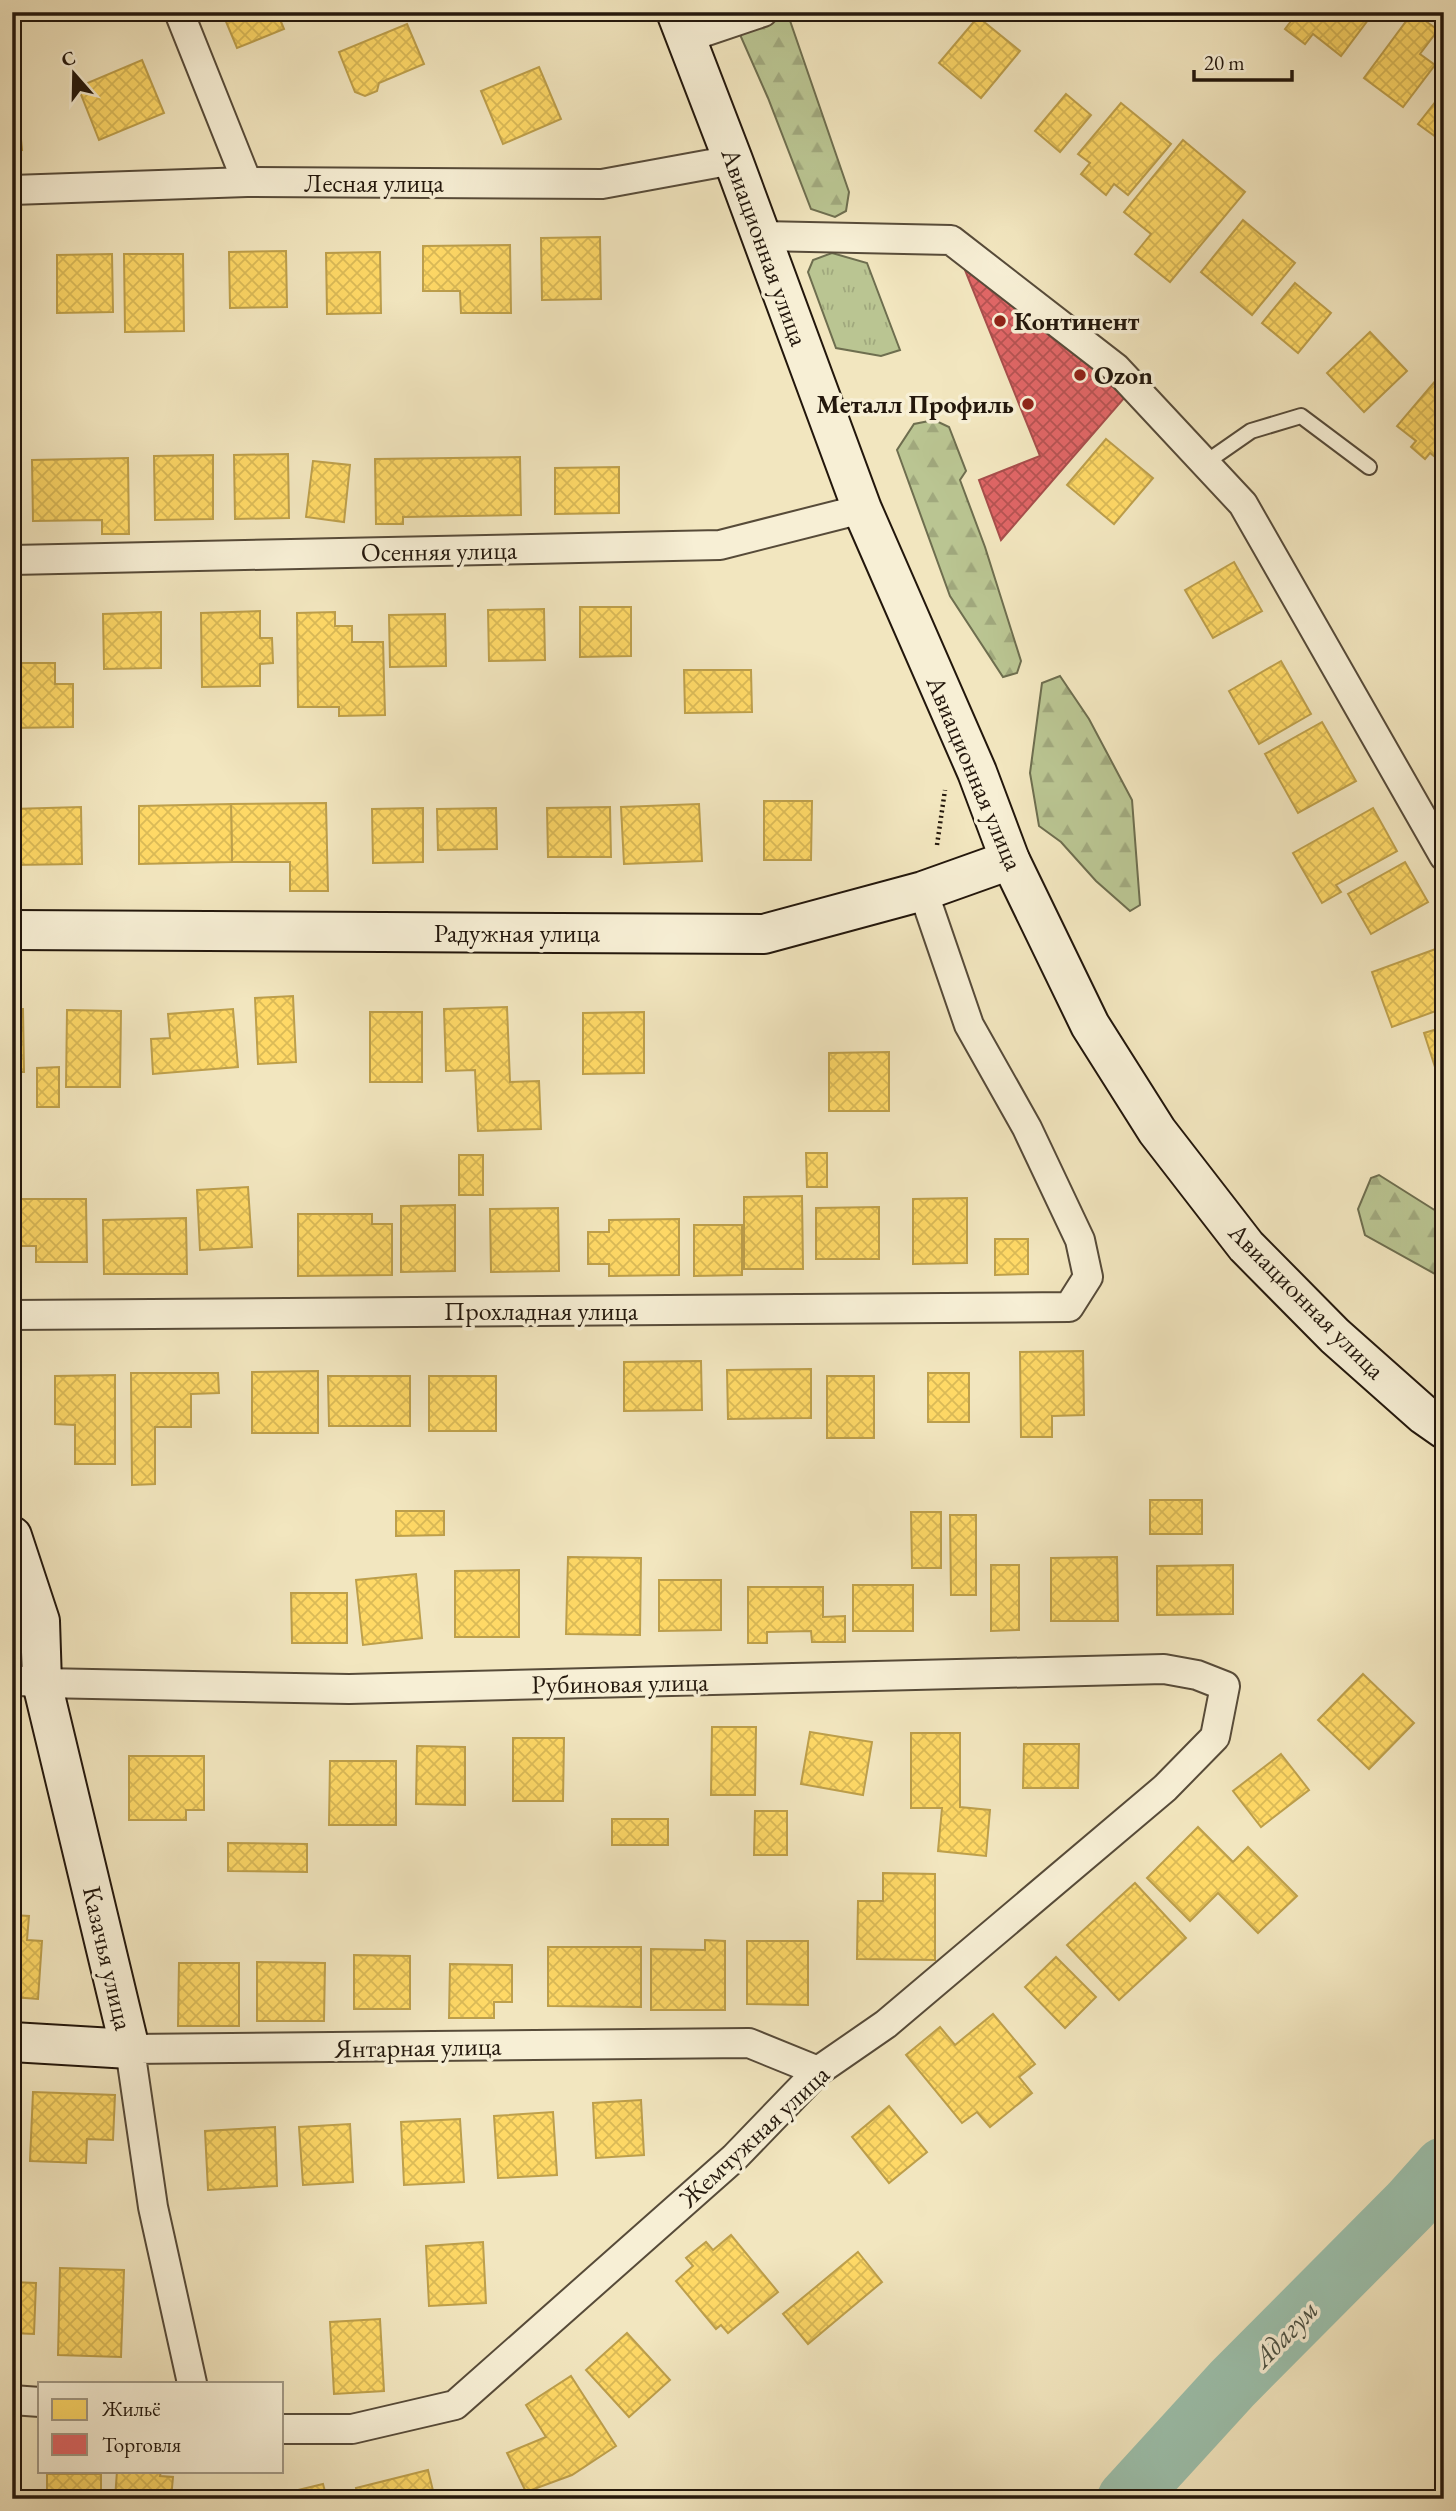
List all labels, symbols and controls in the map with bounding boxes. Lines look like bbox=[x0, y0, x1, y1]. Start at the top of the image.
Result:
north arrow bbox=[38, 38, 108, 108]
scale bar bbox=[1194, 38, 1292, 82]
text: С bbox=[58, 44, 79, 73]
text: 20 m bbox=[1204, 49, 1245, 76]
street label: Авиационная улица bbox=[713, 142, 817, 351]
street label: Лесная улица bbox=[304, 166, 445, 200]
place label: Континент bbox=[1014, 304, 1140, 338]
marker: Континент bbox=[992, 313, 1008, 329]
place label: Ozon bbox=[1094, 358, 1153, 392]
marker: Ozon bbox=[1072, 367, 1088, 383]
place label: Металл Профиль bbox=[816, 387, 1014, 421]
marker: Металл Профиль bbox=[1020, 396, 1036, 412]
street label: Осенняя улица bbox=[361, 533, 518, 569]
street label: Авиационная улица bbox=[918, 670, 1032, 876]
street label: Радужная улица bbox=[434, 916, 601, 950]
street label: Авиационная улица bbox=[1221, 1215, 1393, 1387]
street label: Прохладная улица bbox=[444, 1294, 639, 1328]
street label: Рубиновая улица bbox=[531, 1664, 709, 1702]
street label: Казачья улица bbox=[75, 1883, 141, 2034]
street label: Янтарная улица bbox=[333, 2029, 502, 2065]
street label: Жемчужная улица bbox=[671, 2057, 837, 2215]
water label: Адагум bbox=[1243, 2292, 1326, 2376]
legend bbox=[38, 2382, 284, 2472]
text: Жильё bbox=[101, 2395, 161, 2422]
text: Торговля bbox=[102, 2431, 181, 2458]

